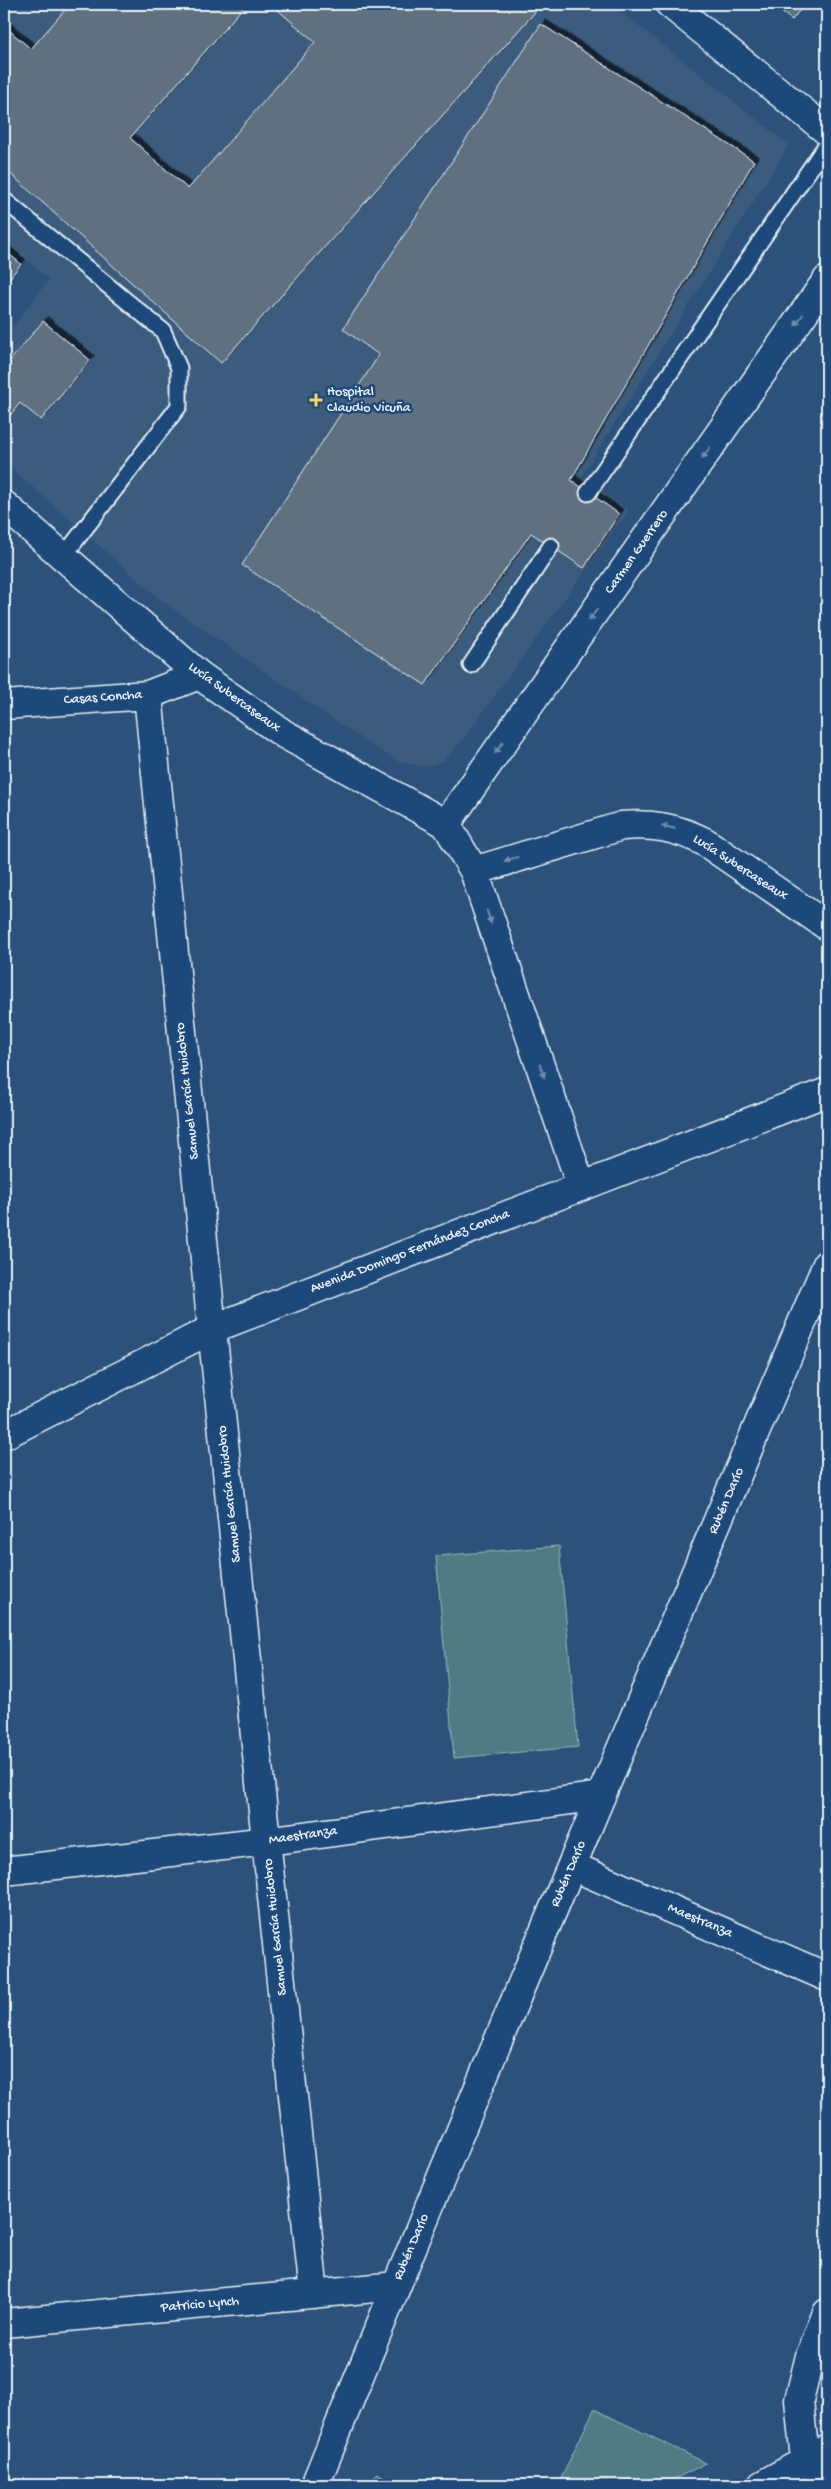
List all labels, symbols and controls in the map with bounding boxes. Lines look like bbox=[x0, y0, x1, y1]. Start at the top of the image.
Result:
one-way arrow bbox=[794, 313, 804, 327]
place label: Hospital Claudio Vicuña bbox=[327, 384, 412, 417]
marker: Hospital Claudio Vicuña bbox=[309, 393, 323, 407]
one-way arrow bbox=[701, 446, 711, 460]
street label: Carmen Guerrero bbox=[602, 506, 672, 598]
one-way arrow bbox=[588, 608, 598, 622]
street label: Lucía Subercaseaux bbox=[185, 659, 284, 738]
street label: Casas Concha bbox=[63, 687, 144, 709]
one-way arrow bbox=[494, 741, 504, 755]
one-way arrow bbox=[660, 823, 675, 831]
street label: Lucía Subercaseaux bbox=[689, 831, 791, 905]
one-way arrow bbox=[503, 856, 518, 864]
one-way arrow bbox=[486, 910, 494, 925]
street label: Samuel García Huidobro bbox=[172, 1022, 204, 1160]
one-way arrow bbox=[538, 1064, 546, 1079]
street label: Avenida Domingo Fernández Concha bbox=[308, 1206, 513, 1298]
street label: Samuel García Huidobro bbox=[214, 1425, 246, 1563]
street label: Rubén Darío bbox=[705, 1465, 749, 1537]
street label: Maestranza bbox=[268, 1823, 340, 1849]
street label: Rubén Darío bbox=[547, 1838, 591, 1910]
street label: Samuel García Huidobro bbox=[260, 1858, 292, 1996]
street label: Maestranza bbox=[665, 1900, 736, 1943]
street label: Rubén Darío bbox=[390, 2211, 434, 2283]
street label: Patricio Lynch bbox=[159, 2293, 240, 2317]

